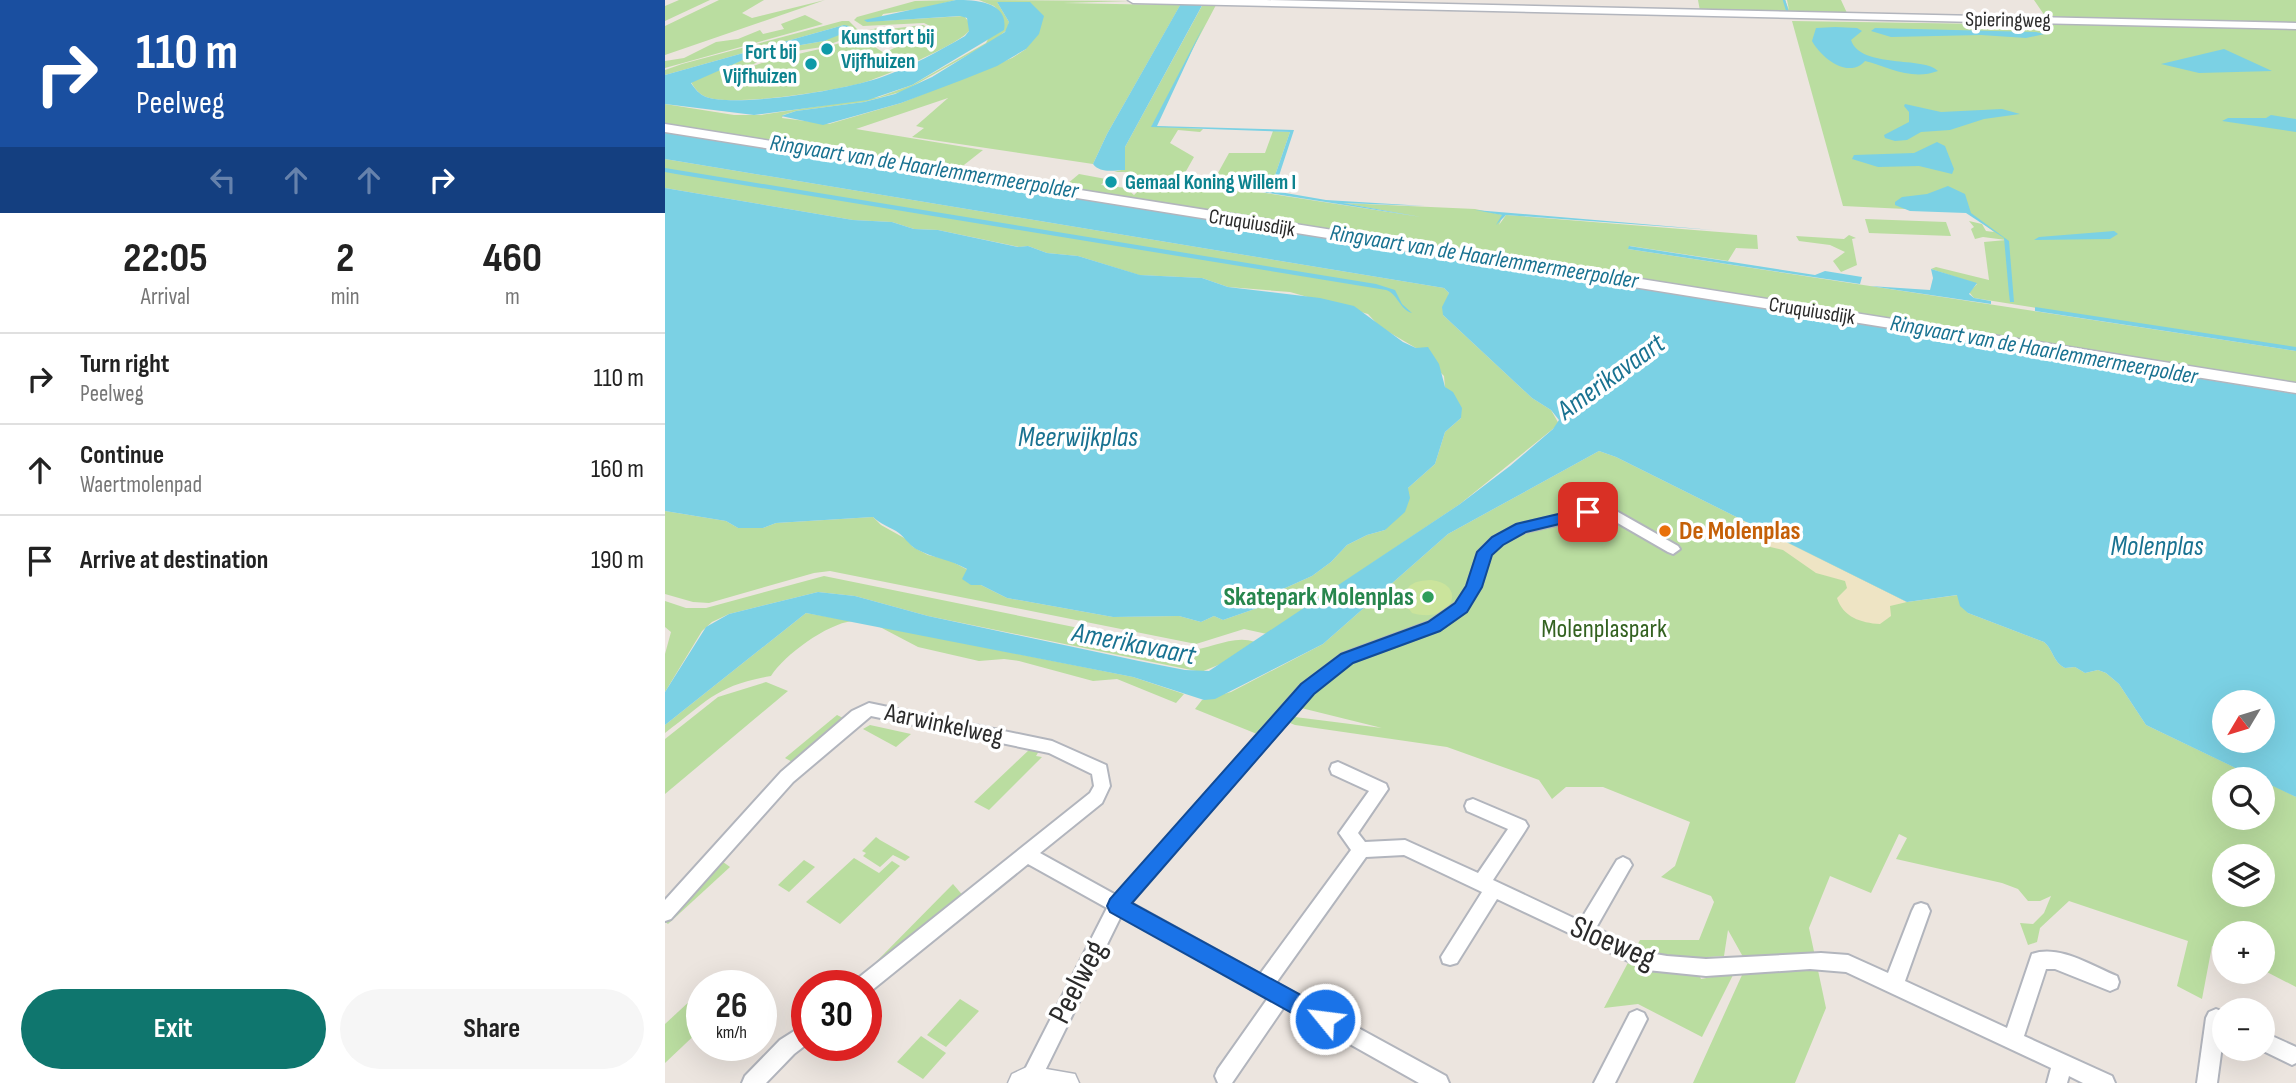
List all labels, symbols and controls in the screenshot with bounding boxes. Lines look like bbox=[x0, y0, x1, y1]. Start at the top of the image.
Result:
street label: Spieringweg bbox=[1965, 7, 2051, 33]
text: 110 m bbox=[136, 24, 238, 83]
place label: Kunstfort bij Vijfhuizen bbox=[841, 25, 935, 74]
icon: right bbox=[21, 28, 112, 119]
place label: Fort bij Vijfhuizen bbox=[723, 40, 797, 89]
marker: Kunstfort bij Vijfhuizen bbox=[819, 41, 835, 57]
marker: Fort bij Vijfhuizen bbox=[803, 56, 819, 72]
text: Peelweg bbox=[136, 84, 225, 123]
water label: Ringvaart van de Haarlemmermeerpolder bbox=[768, 129, 1082, 205]
icon: left bbox=[204, 161, 242, 199]
icon: ahead bbox=[277, 161, 315, 199]
icon: ahead bbox=[350, 161, 388, 199]
icon: right bbox=[423, 161, 461, 199]
place label: Gemaal Koning Willem I bbox=[1125, 170, 1296, 195]
marker: Gemaal Koning Willem I bbox=[1103, 174, 1119, 190]
street label: Cruquiusdijk bbox=[1207, 204, 1297, 242]
water label: Ringvaart van de Haarlemmermeerpolder bbox=[1328, 219, 1642, 295]
text: 22:05 bbox=[123, 233, 208, 284]
text: 2 bbox=[336, 233, 354, 284]
text: 460 bbox=[483, 233, 542, 284]
text: Arrival bbox=[141, 283, 190, 311]
text: min bbox=[331, 283, 360, 311]
text: m bbox=[505, 283, 520, 311]
street label: Cruquiusdijk bbox=[1767, 292, 1857, 330]
water label: Ringvaart van de Haarlemmermeerpolder bbox=[1888, 309, 2201, 391]
water label: Amerikavaart bbox=[1550, 327, 1672, 428]
text: Turn right bbox=[80, 349, 169, 380]
icon: right bbox=[21, 360, 59, 398]
text: 110 m bbox=[593, 363, 644, 394]
text: Peelweg bbox=[80, 380, 144, 408]
water label: Meerwijkplas bbox=[1018, 421, 1138, 454]
text: Continue bbox=[80, 440, 164, 471]
icon: ahead bbox=[21, 451, 59, 489]
text: 160 m bbox=[591, 454, 644, 485]
text: Waertmolenpad bbox=[80, 471, 202, 499]
pin bbox=[1558, 482, 1618, 542]
icon: arrive bbox=[1569, 493, 1607, 531]
place label: De Molenplas bbox=[1679, 516, 1801, 547]
marker: De Molenplas bbox=[1657, 523, 1673, 539]
water label: Molenplas bbox=[2111, 530, 2204, 563]
icon: arrive bbox=[21, 542, 59, 580]
text: Arrive at destination bbox=[80, 545, 268, 576]
text: 190 m bbox=[591, 545, 644, 576]
place label: Skatepark Molenplas bbox=[1223, 582, 1414, 613]
marker: Skatepark Molenplas bbox=[1420, 589, 1436, 605]
park label: Molenplaspark bbox=[1541, 614, 1667, 645]
water label: Amerikavaart bbox=[1069, 616, 1199, 672]
north arrow bbox=[2212, 690, 2275, 752]
map controls bbox=[2212, 690, 2275, 1061]
street label: Aarwinkelweg bbox=[881, 697, 1006, 753]
button: search bbox=[2212, 767, 2275, 830]
button: layers bbox=[2212, 844, 2275, 907]
street label: Sloeweg bbox=[1564, 908, 1662, 978]
button: + bbox=[2212, 921, 2275, 984]
street label: Peelweg bbox=[1041, 934, 1115, 1030]
speed limit sign: 30 bbox=[791, 970, 882, 1061]
position arrow bbox=[1288, 982, 1362, 1056]
text: 26 bbox=[716, 985, 747, 1028]
button: Exit bbox=[21, 989, 326, 1069]
button: Share bbox=[340, 989, 644, 1069]
button: − bbox=[2212, 998, 2275, 1061]
text: km/h bbox=[716, 1022, 747, 1043]

